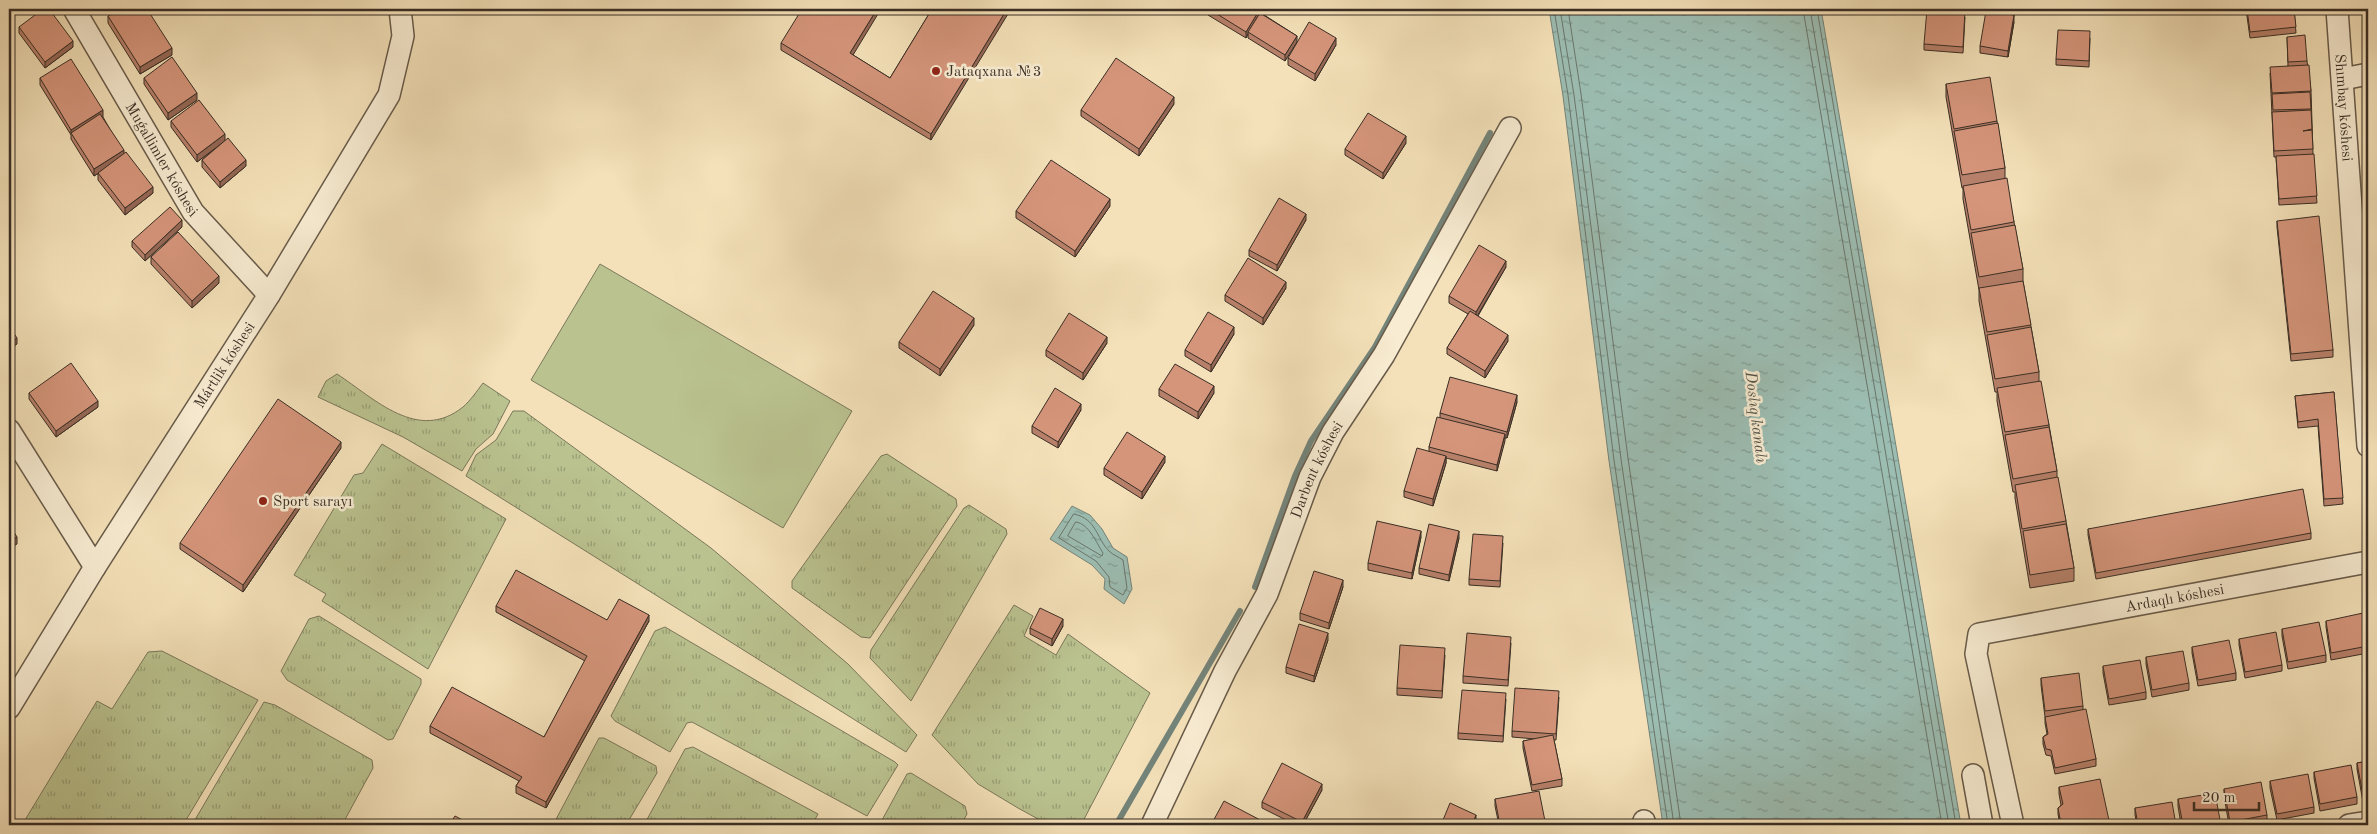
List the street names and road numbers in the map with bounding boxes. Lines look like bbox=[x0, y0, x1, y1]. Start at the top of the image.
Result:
street label: Shımbay kóshesi bbox=[2331, 54, 2354, 162]
street label: Muǵallimler kóshesi bbox=[122, 100, 200, 220]
street label: Mártlik kóshesi bbox=[193, 320, 259, 412]
street label: Darbent kóshesi bbox=[1289, 419, 1347, 521]
street label: Ardaqlı kóshesi bbox=[2124, 583, 2225, 616]

